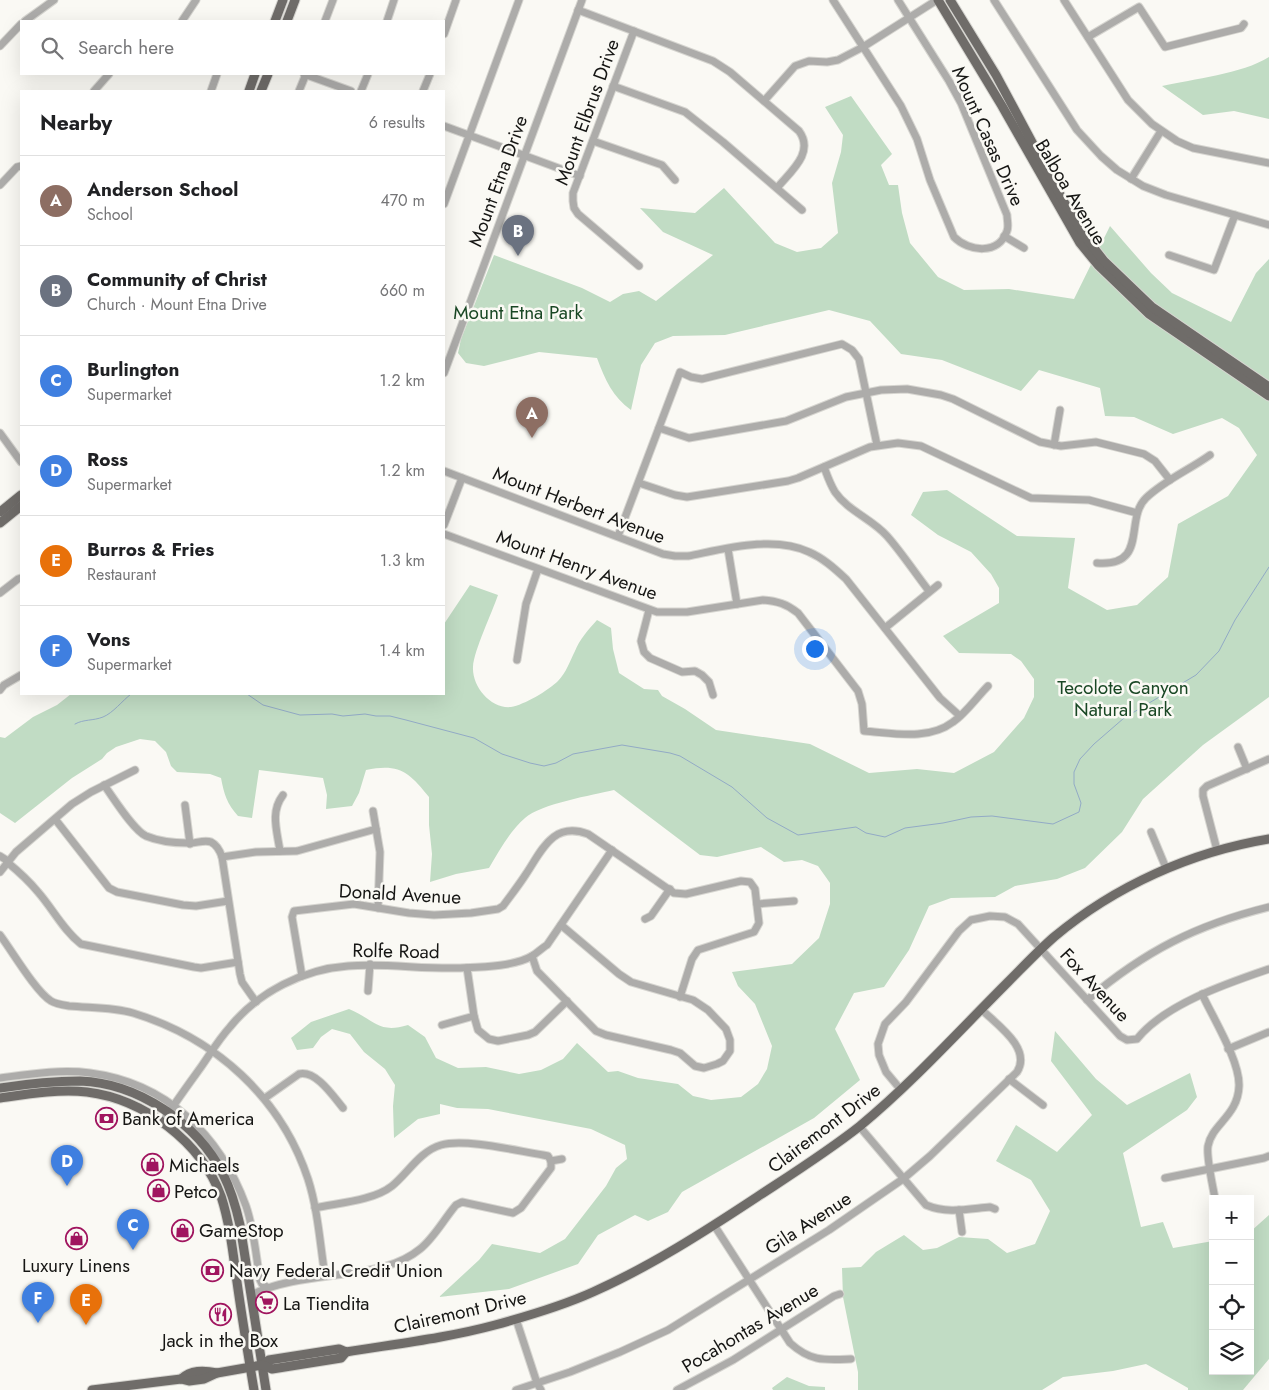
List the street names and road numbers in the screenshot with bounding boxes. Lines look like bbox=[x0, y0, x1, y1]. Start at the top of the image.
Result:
street label: Mount Elbrus Drive bbox=[548, 35, 626, 189]
street label: Mount Casas Drive bbox=[945, 62, 1031, 210]
street label: Mount Etna Drive bbox=[462, 111, 534, 250]
street label: Balboa Avenue bbox=[1029, 134, 1113, 250]
street label: Mount Herbert Avenue bbox=[489, 460, 669, 550]
street label: Mount Henry Avenue bbox=[493, 523, 662, 607]
street label: Donald Avenue bbox=[338, 877, 462, 911]
street label: Rolfe Road bbox=[352, 937, 440, 965]
street label: Fox Avenue bbox=[1054, 942, 1136, 1028]
street label: Clairemont Drive bbox=[762, 1076, 886, 1179]
street label: Gila Avenue bbox=[760, 1185, 857, 1261]
street label: Pocahontas Avenue bbox=[677, 1276, 824, 1379]
street label: Clairemont Drive bbox=[391, 1284, 529, 1340]

